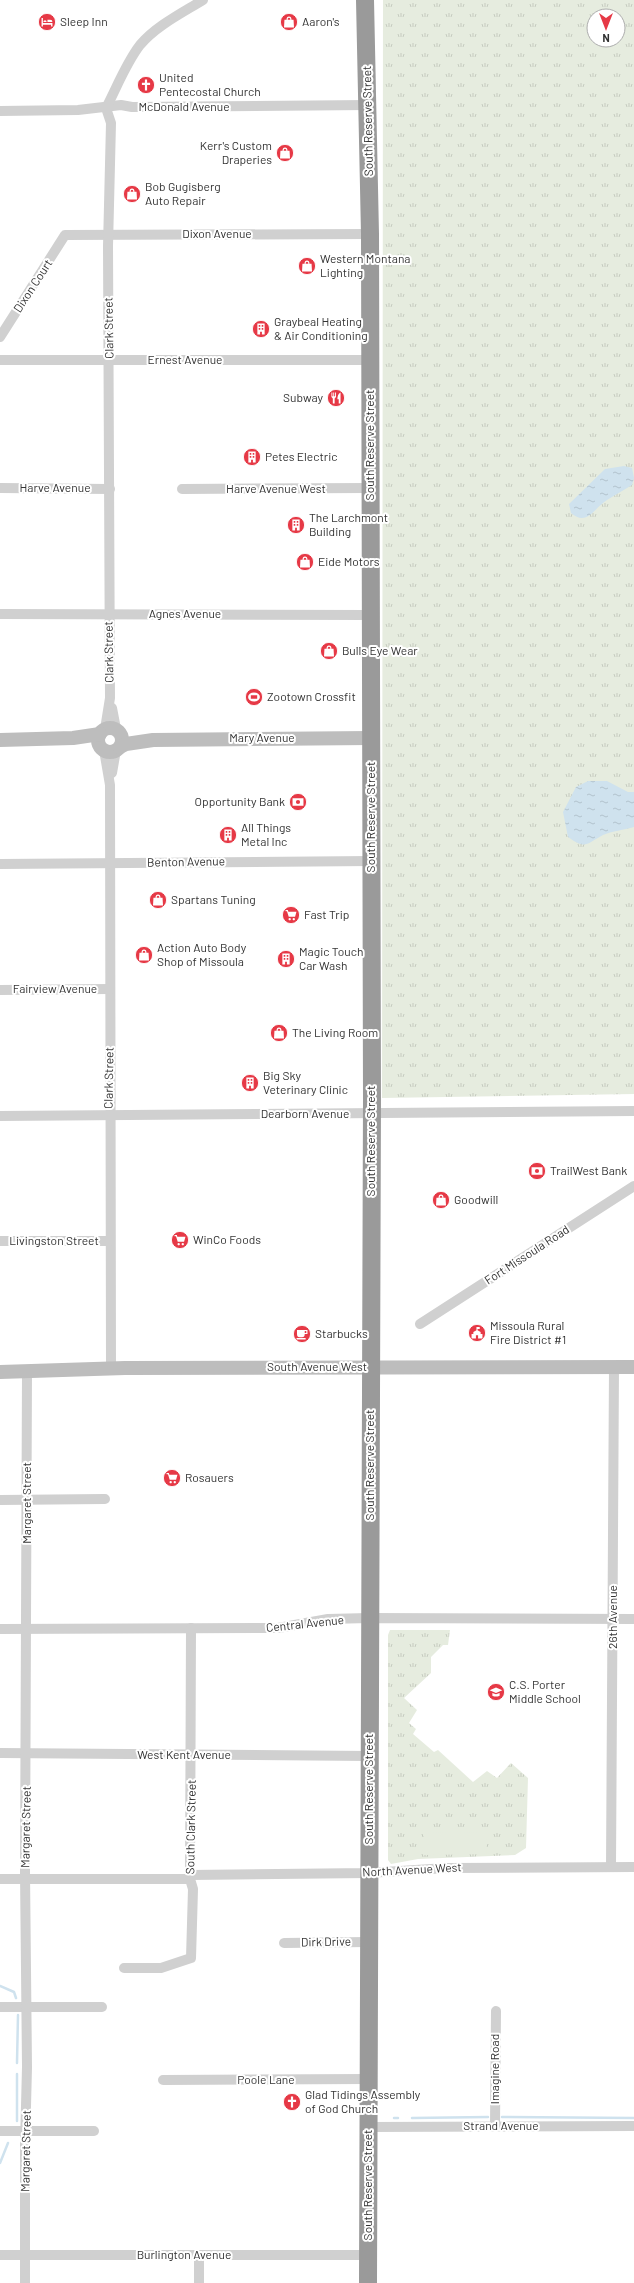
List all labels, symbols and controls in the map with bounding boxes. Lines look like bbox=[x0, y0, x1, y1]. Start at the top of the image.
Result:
north arrow bbox=[586, 8, 626, 48]
hotel icon: Sleep Inn bbox=[37, 12, 57, 32]
shop icon: Aaron's bbox=[279, 12, 299, 32]
place label: Sleep Inn bbox=[60, 14, 108, 28]
place label: Aaron's bbox=[302, 14, 340, 28]
text: N bbox=[602, 32, 610, 45]
street label: South Reserve Street bbox=[359, 66, 375, 177]
place label: United Pentecostal Church bbox=[159, 70, 261, 98]
church icon: United Pentecostal Church bbox=[136, 75, 156, 95]
street label: McDonald Avenue bbox=[138, 99, 230, 113]
place label: Kerr's Custom Draperies bbox=[200, 138, 272, 166]
shop icon: Kerr's Custom Draperies bbox=[275, 143, 295, 163]
place label: Bob Gugisberg Auto Repair bbox=[145, 179, 221, 207]
shop icon: Bob Gugisberg Auto Repair bbox=[122, 184, 142, 204]
street label: Dixon Avenue bbox=[182, 226, 252, 240]
place label: Western Montana Lighting bbox=[320, 251, 411, 279]
street label: Dixon Court bbox=[10, 256, 55, 315]
shop icon: Western Montana Lighting bbox=[297, 256, 317, 276]
street label: Clark Street bbox=[100, 297, 116, 359]
place label: Graybeal Heating & Air Conditioning bbox=[274, 314, 368, 342]
building icon: Graybeal Heating & Air Conditioning bbox=[251, 319, 271, 339]
street label: Ernest Avenue bbox=[148, 352, 222, 366]
restaurant icon: Subway bbox=[326, 388, 346, 408]
place label: Subway bbox=[283, 390, 323, 404]
street label: South Reserve Street bbox=[362, 390, 376, 500]
building icon: Petes Electric bbox=[242, 447, 262, 467]
place label: Petes Electric bbox=[265, 449, 338, 463]
street label: Harve Avenue bbox=[19, 480, 91, 494]
street label: Harve Avenue West bbox=[226, 481, 326, 495]
place label: The Larchmont Building bbox=[309, 510, 388, 538]
building icon: The Larchmont Building bbox=[286, 515, 306, 535]
shop icon: Eide Motors bbox=[295, 552, 315, 572]
place label: Eide Motors bbox=[318, 554, 380, 568]
street label: Agnes Avenue bbox=[149, 606, 221, 620]
street label: Clark Street bbox=[100, 621, 116, 683]
shop icon: Bulls Eye Wear bbox=[319, 641, 339, 661]
place label: Bulls Eye Wear bbox=[342, 643, 418, 657]
sports icon: Zootown Crossfit bbox=[244, 687, 264, 707]
place label: Zootown Crossfit bbox=[267, 689, 356, 703]
street label: Mary Avenue bbox=[229, 730, 295, 744]
street label: South Reserve Street bbox=[363, 762, 377, 872]
bank icon: Opportunity Bank bbox=[288, 792, 308, 812]
place label: Opportunity Bank bbox=[195, 794, 285, 808]
place label: All Things Metal Inc bbox=[241, 820, 291, 848]
building icon: All Things Metal Inc bbox=[218, 825, 238, 845]
street label: Benton Avenue bbox=[147, 853, 225, 869]
shop icon: Spartans Tuning bbox=[148, 890, 168, 910]
place label: Spartans Tuning bbox=[171, 892, 256, 906]
supermarket icon: Fast Trip bbox=[281, 905, 301, 925]
place label: Fast Trip bbox=[304, 907, 349, 921]
place label: Action Auto Body Shop of Missoula bbox=[157, 940, 247, 968]
place label: Magic Touch Car Wash bbox=[299, 944, 364, 972]
shop icon: Action Auto Body Shop of Missoula bbox=[134, 945, 154, 965]
building icon: Magic Touch Car Wash bbox=[276, 949, 296, 969]
street label: Fairview Avenue bbox=[13, 981, 97, 995]
shop icon: The Living Room bbox=[269, 1023, 289, 1043]
place label: The Living Room bbox=[292, 1025, 378, 1039]
street label: Clark Street bbox=[100, 1047, 116, 1109]
place label: Big Sky Veterinary Clinic bbox=[263, 1068, 348, 1096]
building icon: Big Sky Veterinary Clinic bbox=[240, 1073, 260, 1093]
street label: South Reserve Street bbox=[363, 1086, 377, 1196]
street label: Dearborn Avenue bbox=[261, 1106, 349, 1120]
bank icon: TrailWest Bank bbox=[527, 1161, 547, 1181]
place label: TrailWest Bank bbox=[550, 1163, 627, 1177]
shop icon: Goodwill bbox=[431, 1190, 451, 1210]
place label: Goodwill bbox=[454, 1192, 498, 1206]
street label: Fort Missoula Road bbox=[482, 1222, 571, 1287]
supermarket icon: WinCo Foods bbox=[170, 1230, 190, 1250]
place label: WinCo Foods bbox=[193, 1232, 261, 1246]
street label: Livingston Street bbox=[9, 1233, 99, 1247]
place label: Missoula Rural Fire District #1 bbox=[490, 1318, 566, 1346]
public building icon: Missoula Rural Fire District #1 bbox=[467, 1323, 487, 1343]
cafe icon: Starbucks bbox=[292, 1324, 312, 1344]
place label: Starbucks bbox=[315, 1326, 368, 1340]
street label: South Avenue West bbox=[267, 1359, 367, 1373]
street label: South Reserve Street bbox=[362, 1410, 376, 1520]
street label: Margaret Street bbox=[19, 1462, 33, 1544]
supermarket icon: Rosauers bbox=[162, 1468, 182, 1488]
place label: Rosauers bbox=[185, 1470, 234, 1484]
street label: 26th Avenue bbox=[605, 1585, 619, 1649]
street label: Central Avenue bbox=[265, 1612, 345, 1634]
place label: C.S. Porter Middle School bbox=[509, 1677, 581, 1705]
school or university icon: C.S. Porter Middle School bbox=[486, 1682, 506, 1702]
street label: South Reserve Street bbox=[361, 1734, 375, 1844]
street label: West Kent Avenue bbox=[137, 1747, 231, 1761]
street label: South Clark Street bbox=[182, 1779, 198, 1875]
street label: Margaret Street bbox=[17, 1786, 33, 1868]
street label: North Avenue West bbox=[362, 1859, 462, 1879]
street label: Dirk Drive bbox=[301, 1934, 351, 1948]
street label: Imagine Road bbox=[487, 2034, 501, 2104]
street label: Poole Lane bbox=[237, 2072, 295, 2086]
place label: Glad Tidings Assembly of God Church bbox=[305, 2087, 421, 2115]
church icon: Glad Tidings Assembly of God Church bbox=[282, 2092, 302, 2112]
street label: Margaret Street bbox=[17, 2110, 33, 2192]
street label: Strand Avenue bbox=[463, 2118, 539, 2132]
street label: South Reserve Street bbox=[360, 2130, 374, 2240]
street label: Burlington Avenue bbox=[137, 2247, 231, 2261]

